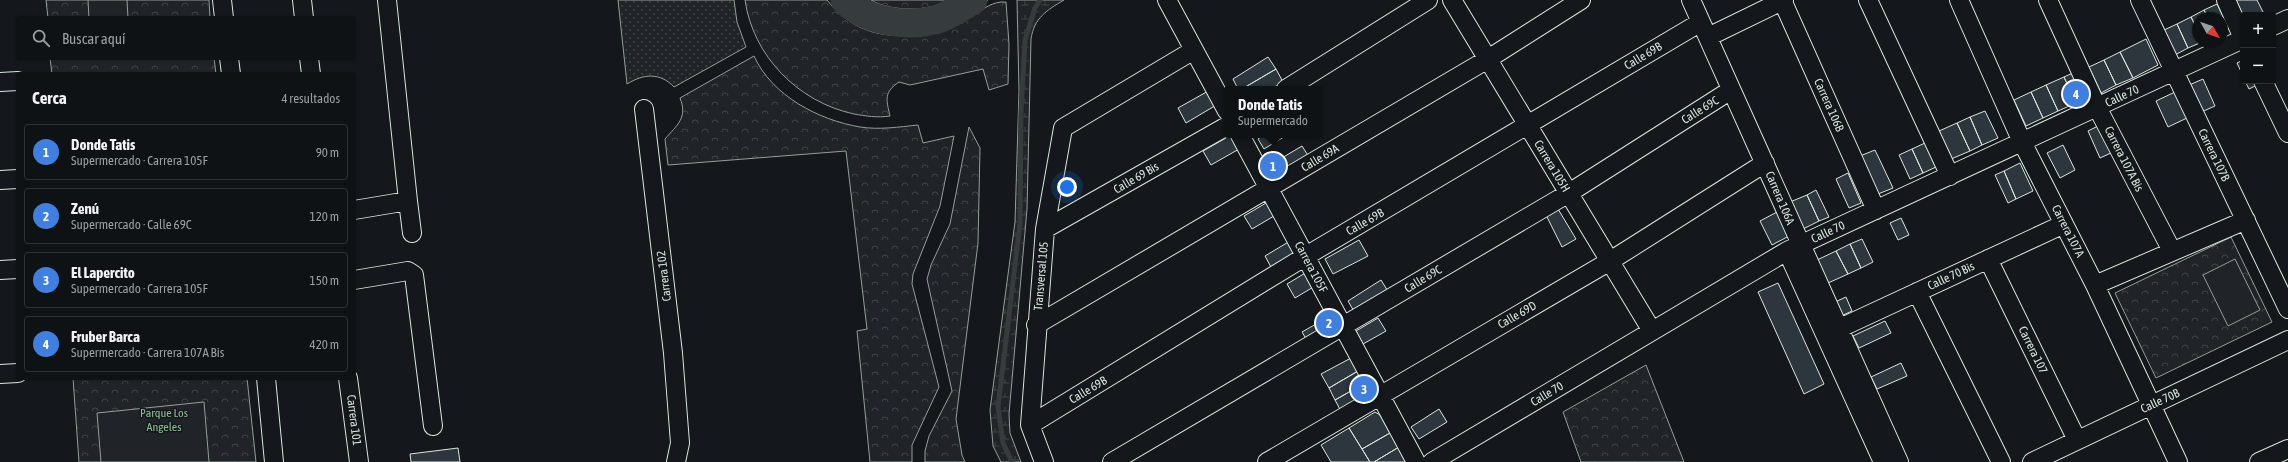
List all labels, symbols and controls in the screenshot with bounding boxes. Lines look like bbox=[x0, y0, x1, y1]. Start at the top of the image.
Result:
north arrow bbox=[2192, 12, 2228, 48]
map controls bbox=[2240, 12, 2276, 84]
button: + bbox=[2240, 12, 2276, 48]
search box bbox=[16, 16, 356, 60]
icon: search bbox=[30, 27, 52, 49]
text: Buscar aquí bbox=[62, 30, 125, 47]
street label: Calle 69B bbox=[1622, 39, 1665, 73]
button: − bbox=[2240, 48, 2276, 84]
street label: Carrera 106B bbox=[1811, 76, 1847, 134]
pin: 4 bbox=[2063, 79, 2089, 109]
street label: Calle 70 bbox=[2103, 82, 2141, 110]
popup bbox=[1224, 86, 1322, 138]
text: Cerca bbox=[32, 88, 67, 108]
text: 4 resultados bbox=[281, 91, 340, 106]
street label: Calle 69C bbox=[1679, 93, 1722, 127]
text: Donde Tatis bbox=[1238, 96, 1302, 113]
text: Supermercado bbox=[1238, 113, 1308, 128]
street label: Carrera 107A Bis bbox=[2102, 124, 2146, 194]
street label: Carrera 107B bbox=[2195, 126, 2233, 184]
text: Donde Tatis bbox=[71, 136, 135, 153]
street label: Carrera 105H bbox=[1531, 138, 1573, 194]
street label: Calle 69A bbox=[1299, 141, 1341, 175]
text: 1 bbox=[43, 145, 49, 160]
text: 90 m bbox=[316, 145, 339, 160]
pin: 1 bbox=[1260, 151, 1286, 181]
text: Supermercado · Carrera 105F bbox=[71, 153, 208, 168]
street label: Calle 69 Bis bbox=[1111, 159, 1161, 197]
street label: Carrera 106A bbox=[1762, 169, 1798, 227]
your location bbox=[1057, 177, 1077, 197]
text: Zenú bbox=[71, 200, 99, 217]
street label: Carrera 107A bbox=[2049, 202, 2087, 260]
street label: Calle 69B bbox=[1344, 205, 1387, 238]
text: 2 bbox=[43, 209, 49, 224]
text: 120 m bbox=[310, 209, 339, 224]
text: Supermercado · Calle 69C bbox=[71, 217, 192, 232]
street label: Calle 70 bbox=[1809, 218, 1847, 246]
street label: Carrera 105F bbox=[1292, 239, 1330, 295]
street label: Transversal 105 bbox=[1031, 241, 1051, 311]
street label: Carrera 102 bbox=[654, 250, 674, 302]
street label: Calle 70 Bis bbox=[1925, 259, 1977, 293]
street label: Calle 69C bbox=[1402, 262, 1445, 296]
text: El Lapercito bbox=[71, 264, 135, 281]
text: 3 bbox=[43, 273, 49, 288]
text: 150 m bbox=[310, 273, 339, 288]
text: Supermercado · Carrera 105F bbox=[71, 281, 208, 296]
street label: Calle 69D bbox=[1495, 298, 1539, 332]
pin: 2 bbox=[1316, 308, 1342, 338]
street label: Carrera 107 bbox=[2016, 324, 2051, 376]
text: Fruber Barca bbox=[71, 328, 140, 345]
text: 4 bbox=[43, 337, 49, 352]
text: 420 m bbox=[310, 337, 339, 352]
text: Supermercado · Carrera 107A Bis bbox=[71, 345, 224, 360]
street label: Calle 69B bbox=[1067, 373, 1110, 407]
pin: 3 bbox=[1351, 374, 1377, 404]
street label: Calle 70 bbox=[1528, 379, 1566, 409]
street label: Calle 70B bbox=[2138, 386, 2182, 416]
street label: Carrera 101 bbox=[344, 394, 364, 446]
park label: Parque Los Angeles bbox=[140, 406, 188, 434]

